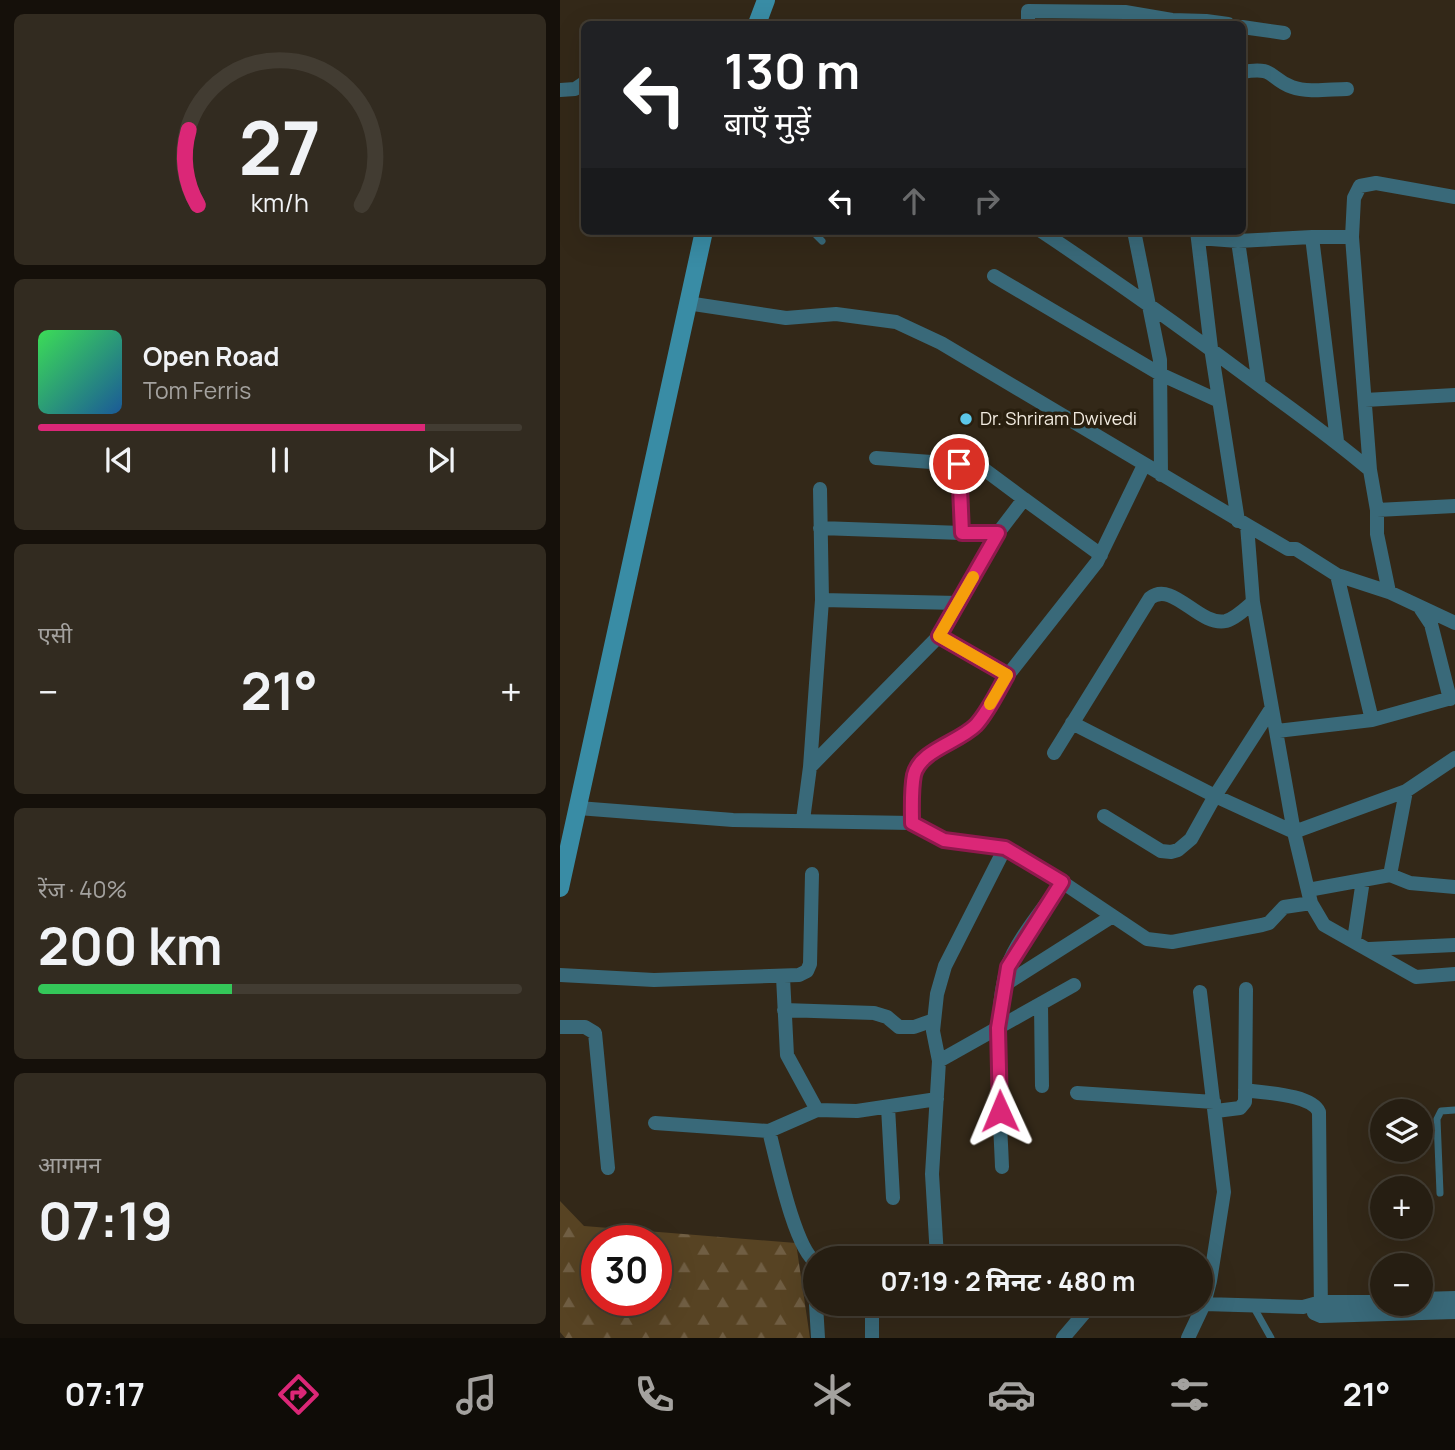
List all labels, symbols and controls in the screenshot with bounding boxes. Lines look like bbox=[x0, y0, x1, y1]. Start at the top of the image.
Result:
text: 130 m bbox=[724, 37, 860, 104]
icon: left bbox=[609, 49, 700, 140]
text: 27 bbox=[239, 98, 321, 198]
text: बाएँ मुड़ें bbox=[724, 101, 811, 145]
icon: left bbox=[822, 182, 860, 220]
icon: ahead bbox=[895, 182, 933, 220]
icon: right bbox=[968, 182, 1006, 220]
text: km/h bbox=[251, 185, 309, 220]
text: Open Road bbox=[143, 338, 279, 374]
text: Tom Ferris bbox=[143, 374, 251, 406]
place label: Dr. Shriram Dwivedi bbox=[980, 406, 1137, 430]
marker: Dr. Shriram Dwivedi bbox=[958, 411, 974, 427]
pin bbox=[929, 434, 989, 494]
icon: previous bbox=[100, 441, 138, 479]
icon: pause bbox=[261, 441, 299, 479]
icon: next bbox=[422, 441, 460, 479]
icon: arrive bbox=[940, 445, 978, 483]
text: एसी bbox=[38, 618, 72, 650]
text: 21° bbox=[241, 655, 318, 726]
text: − bbox=[38, 665, 59, 717]
text: + bbox=[500, 665, 522, 717]
text: रेंज · 40% bbox=[38, 873, 127, 905]
text: 200 km bbox=[38, 910, 223, 981]
position arrow bbox=[963, 1074, 1037, 1148]
map controls bbox=[1370, 1099, 1433, 1316]
button: layers bbox=[1370, 1099, 1433, 1162]
text: आगमन bbox=[38, 1148, 101, 1180]
button: + bbox=[1370, 1176, 1433, 1239]
text: 07:19 bbox=[38, 1185, 173, 1256]
speed limit sign: 30 bbox=[581, 1225, 672, 1316]
button: − bbox=[1370, 1253, 1433, 1316]
text: 07:19 · 2 मिनट · 480 m bbox=[881, 1263, 1135, 1299]
icon: directions bbox=[274, 1370, 323, 1419]
icon: music bbox=[452, 1370, 501, 1419]
icon: phone bbox=[630, 1370, 679, 1419]
icon: climate bbox=[808, 1370, 857, 1419]
icon: car bbox=[987, 1370, 1036, 1419]
icon: filters bbox=[1165, 1370, 1214, 1419]
text: 07:17 bbox=[65, 1372, 145, 1416]
text: 21° bbox=[1343, 1372, 1390, 1416]

